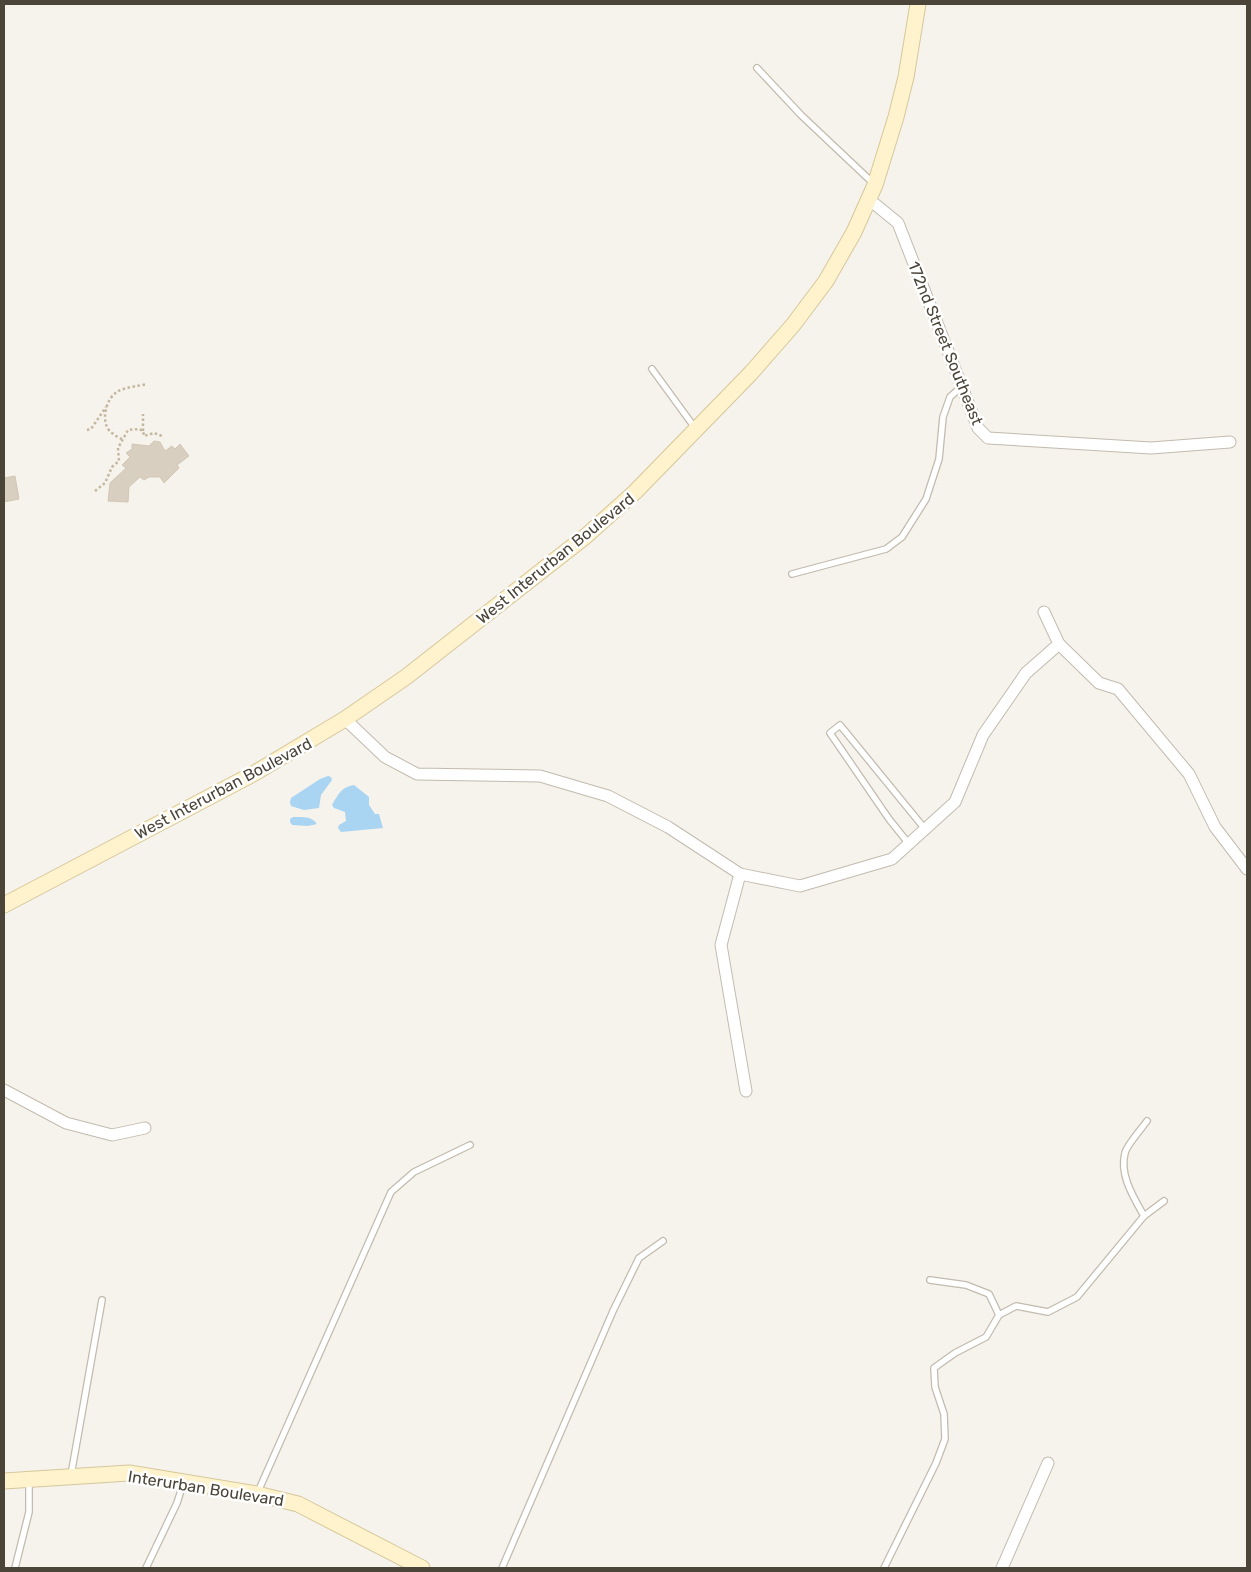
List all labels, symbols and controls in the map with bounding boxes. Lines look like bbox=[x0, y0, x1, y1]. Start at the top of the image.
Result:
street label: 172nd Street Southeast bbox=[904, 259, 987, 428]
street label: West Interurban Boulevard bbox=[473, 489, 638, 628]
street label: West Interurban Boulevard bbox=[132, 734, 315, 843]
street label: Interurban Boulevard bbox=[127, 1467, 285, 1510]

